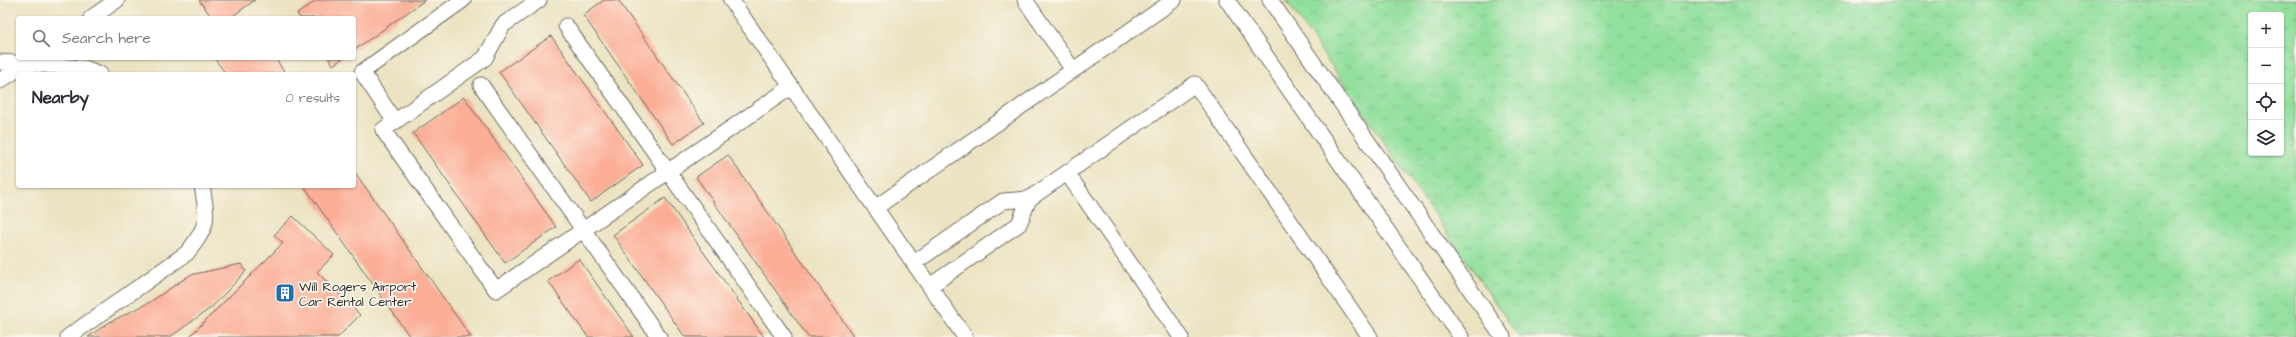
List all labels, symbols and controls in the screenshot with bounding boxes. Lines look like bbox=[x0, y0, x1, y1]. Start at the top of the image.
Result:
map controls bbox=[2248, 12, 2284, 156]
button: + bbox=[2248, 12, 2284, 48]
search box bbox=[16, 16, 356, 60]
icon: search bbox=[30, 27, 52, 49]
text: Search here bbox=[62, 28, 151, 49]
button: − bbox=[2248, 48, 2284, 84]
button: locate bbox=[2248, 84, 2284, 120]
text: Nearby bbox=[32, 86, 89, 110]
text: 0 results bbox=[285, 89, 340, 107]
button: layers bbox=[2248, 120, 2284, 156]
place label: Will Rogers Airport Car Rental Center bbox=[299, 278, 417, 311]
building icon: Will Rogers Airport Car Rental Center bbox=[274, 282, 296, 304]

